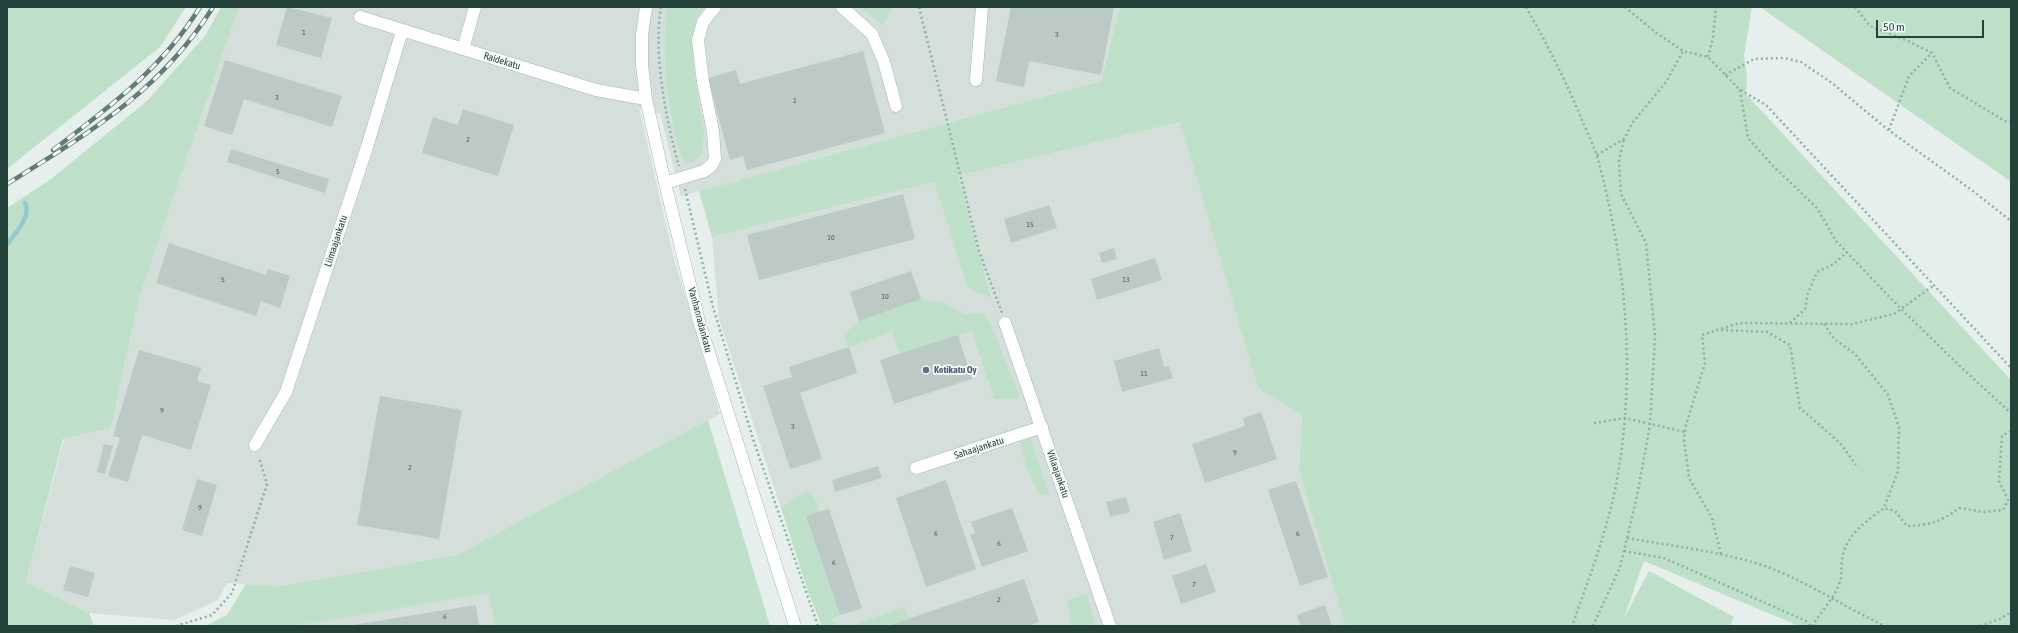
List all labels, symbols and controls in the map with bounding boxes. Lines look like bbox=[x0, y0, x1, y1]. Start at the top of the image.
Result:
scale bar bbox=[1878, 12, 1986, 38]
text: 50 m bbox=[1883, 20, 1905, 34]
house number: 1 bbox=[302, 27, 306, 37]
house number: 3 bbox=[1055, 29, 1059, 39]
street label: Raidekatu bbox=[482, 50, 522, 72]
house number: 3 bbox=[275, 92, 279, 102]
house number: 1 bbox=[793, 95, 797, 105]
house number: 2 bbox=[466, 134, 470, 144]
house number: 5 bbox=[276, 166, 280, 176]
street label: Liimaajankatu bbox=[322, 214, 350, 268]
house number: 15 bbox=[1026, 219, 1034, 229]
house number: 10 bbox=[827, 232, 835, 242]
house number: 5 bbox=[221, 274, 225, 284]
house number: 13 bbox=[1122, 274, 1130, 284]
street label: Vanhanradankatu bbox=[686, 286, 714, 354]
house number: 10 bbox=[881, 291, 889, 301]
place label: Kotikatu Oy bbox=[934, 364, 977, 376]
marker: Kotikatu Oy bbox=[921, 365, 931, 375]
house number: 11 bbox=[1140, 368, 1148, 378]
house number: 9 bbox=[160, 405, 164, 415]
house number: 3 bbox=[791, 421, 795, 431]
street label: Sahaajankatu bbox=[953, 434, 1005, 462]
house number: 9 bbox=[1233, 447, 1237, 457]
street label: Viilaajankatu bbox=[1044, 448, 1072, 500]
house number: 2 bbox=[408, 462, 412, 472]
house number: 9 bbox=[198, 502, 202, 512]
house number: 6 bbox=[934, 528, 938, 538]
house number: 6 bbox=[1296, 528, 1300, 538]
house number: 7 bbox=[1170, 532, 1174, 542]
house number: 6 bbox=[997, 538, 1001, 548]
house number: 6 bbox=[832, 557, 836, 567]
house number: 7 bbox=[1192, 579, 1196, 589]
house number: 2 bbox=[997, 594, 1001, 604]
house number: 6 bbox=[443, 611, 447, 621]

